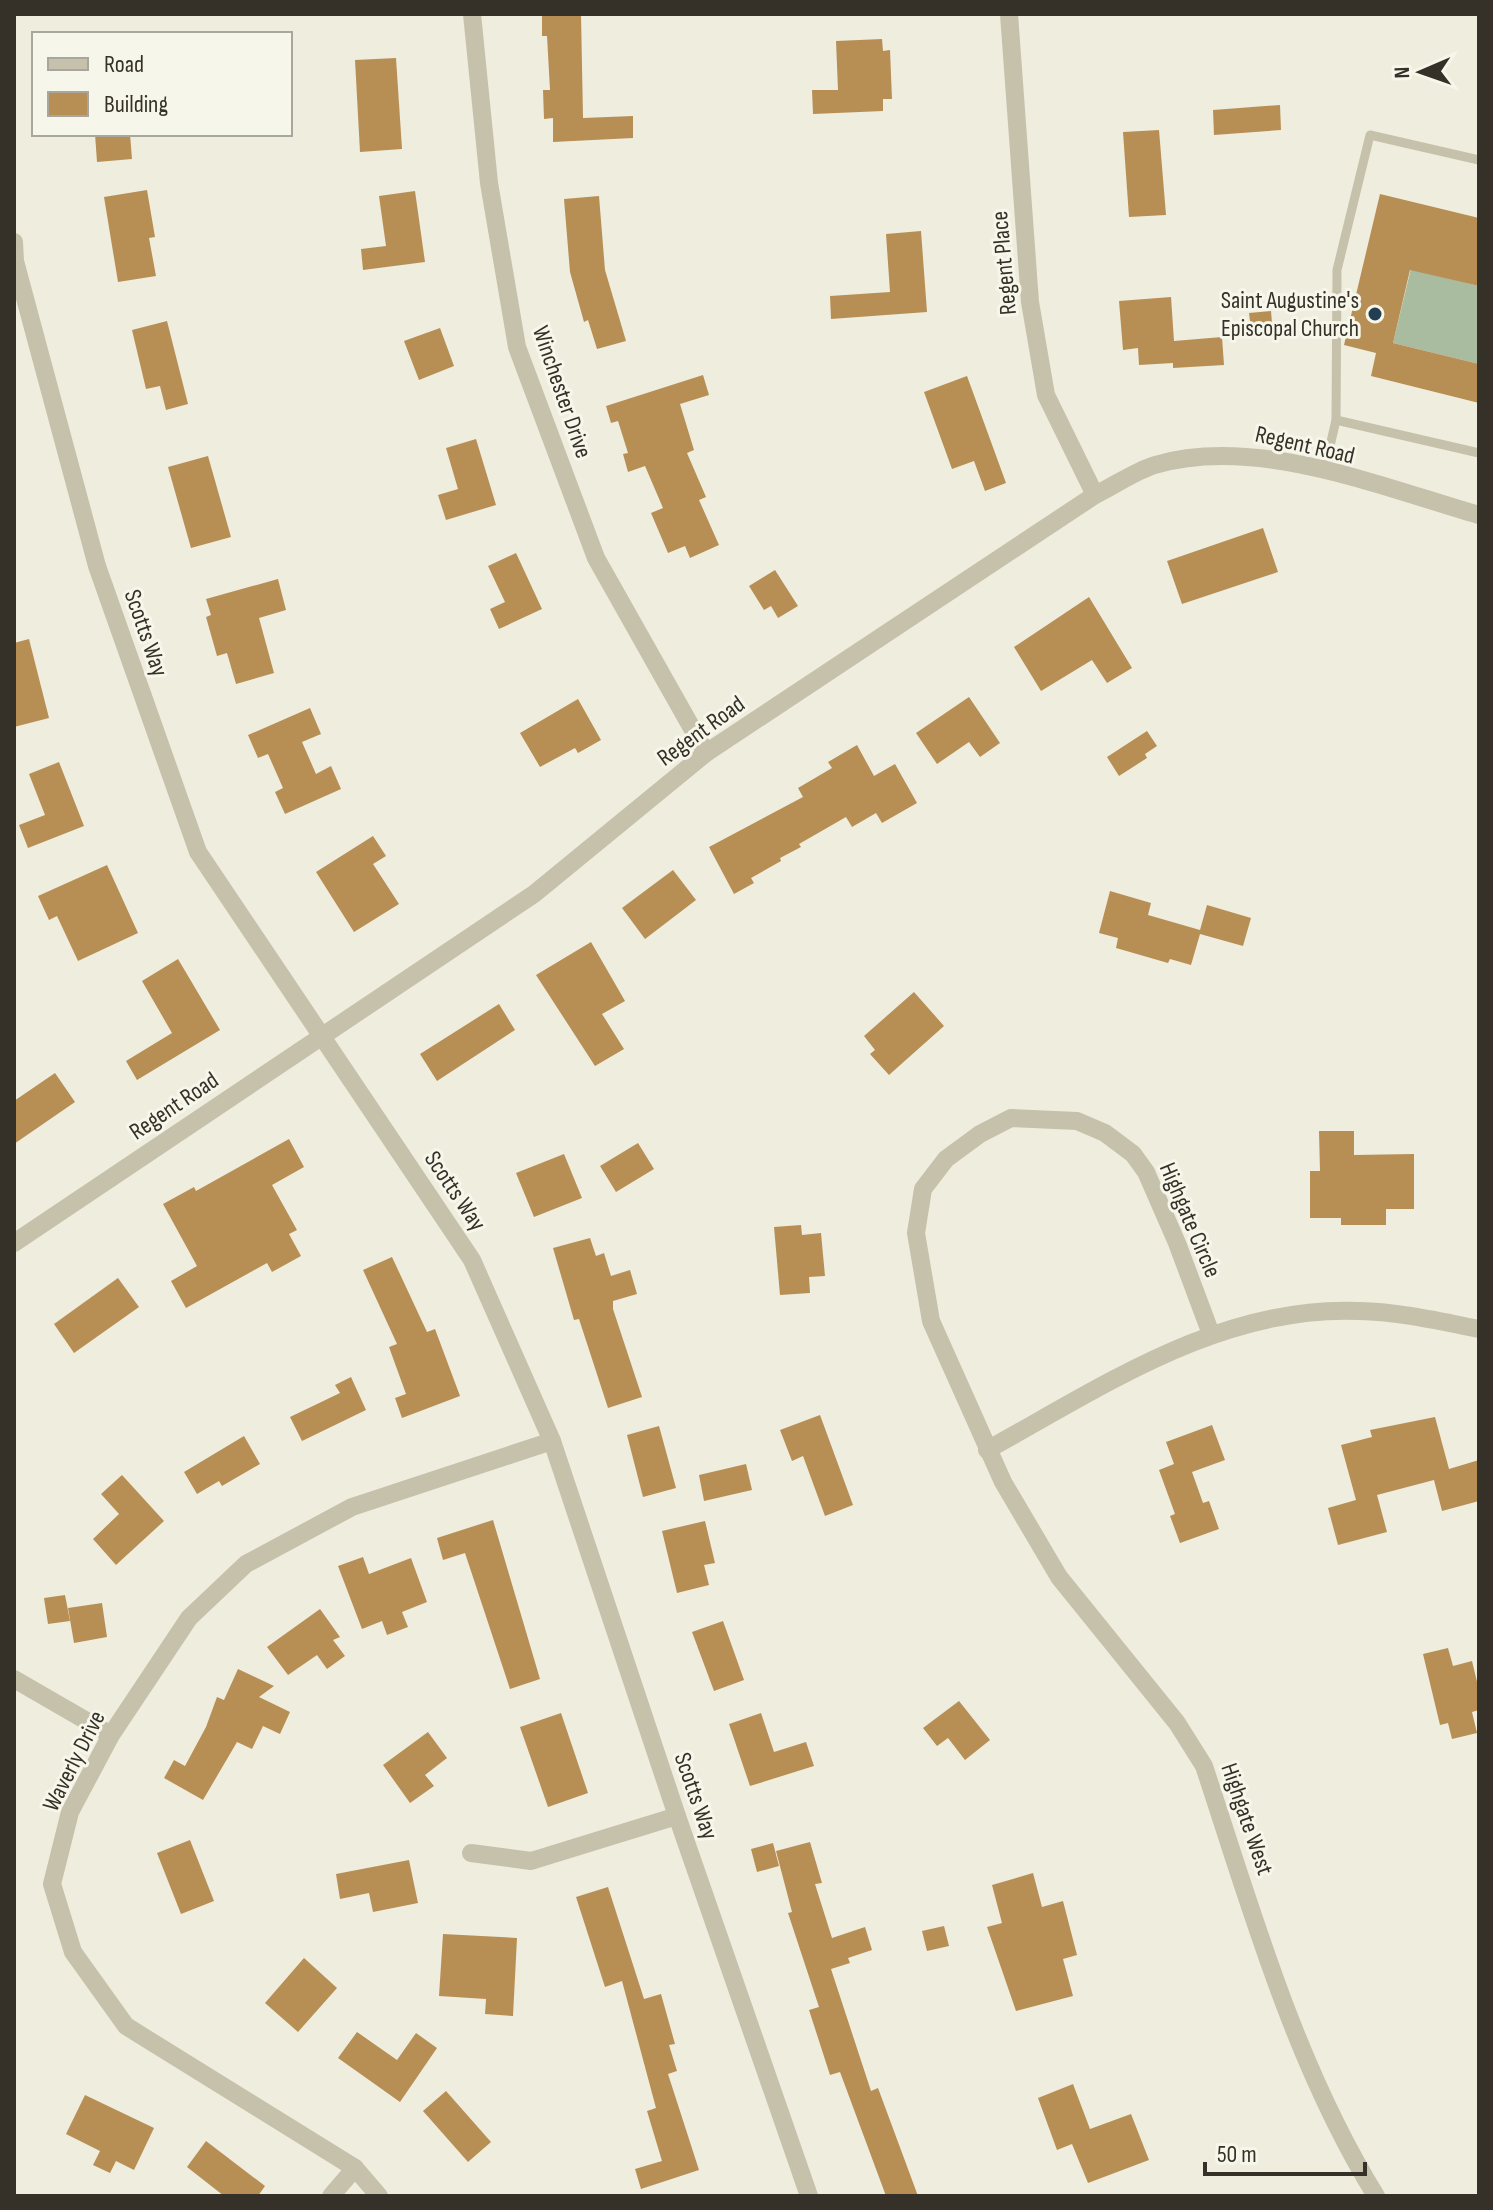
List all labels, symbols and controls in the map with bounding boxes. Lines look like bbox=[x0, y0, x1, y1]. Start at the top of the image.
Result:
legend bbox=[32, 32, 292, 136]
north arrow bbox=[1381, 32, 1461, 112]
text: Road bbox=[104, 50, 144, 79]
text: N bbox=[1389, 66, 1416, 79]
text: Building bbox=[104, 90, 168, 119]
street label: Regent Place bbox=[985, 210, 1023, 316]
place label: Saint Augustine's Episcopal Church bbox=[1221, 286, 1359, 343]
marker: Saint Augustine's Episcopal Church bbox=[1366, 305, 1384, 323]
street label: Winchester Drive bbox=[526, 322, 598, 462]
street label: Regent Road bbox=[1252, 419, 1358, 471]
street label: Scotts Way bbox=[118, 586, 174, 680]
street label: Regent Road bbox=[652, 690, 750, 772]
street label: Regent Road bbox=[124, 1066, 224, 1146]
street label: Scotts Way bbox=[418, 1146, 492, 1236]
street label: Highgate Circle bbox=[1153, 1158, 1227, 1282]
street label: Waverly Drive bbox=[36, 1706, 112, 1816]
street label: Scotts Way bbox=[668, 1749, 724, 1843]
street label: Highgate West bbox=[1214, 1759, 1280, 1879]
scale bar bbox=[1205, 2126, 1365, 2176]
text: 50 m bbox=[1217, 2140, 1257, 2169]

